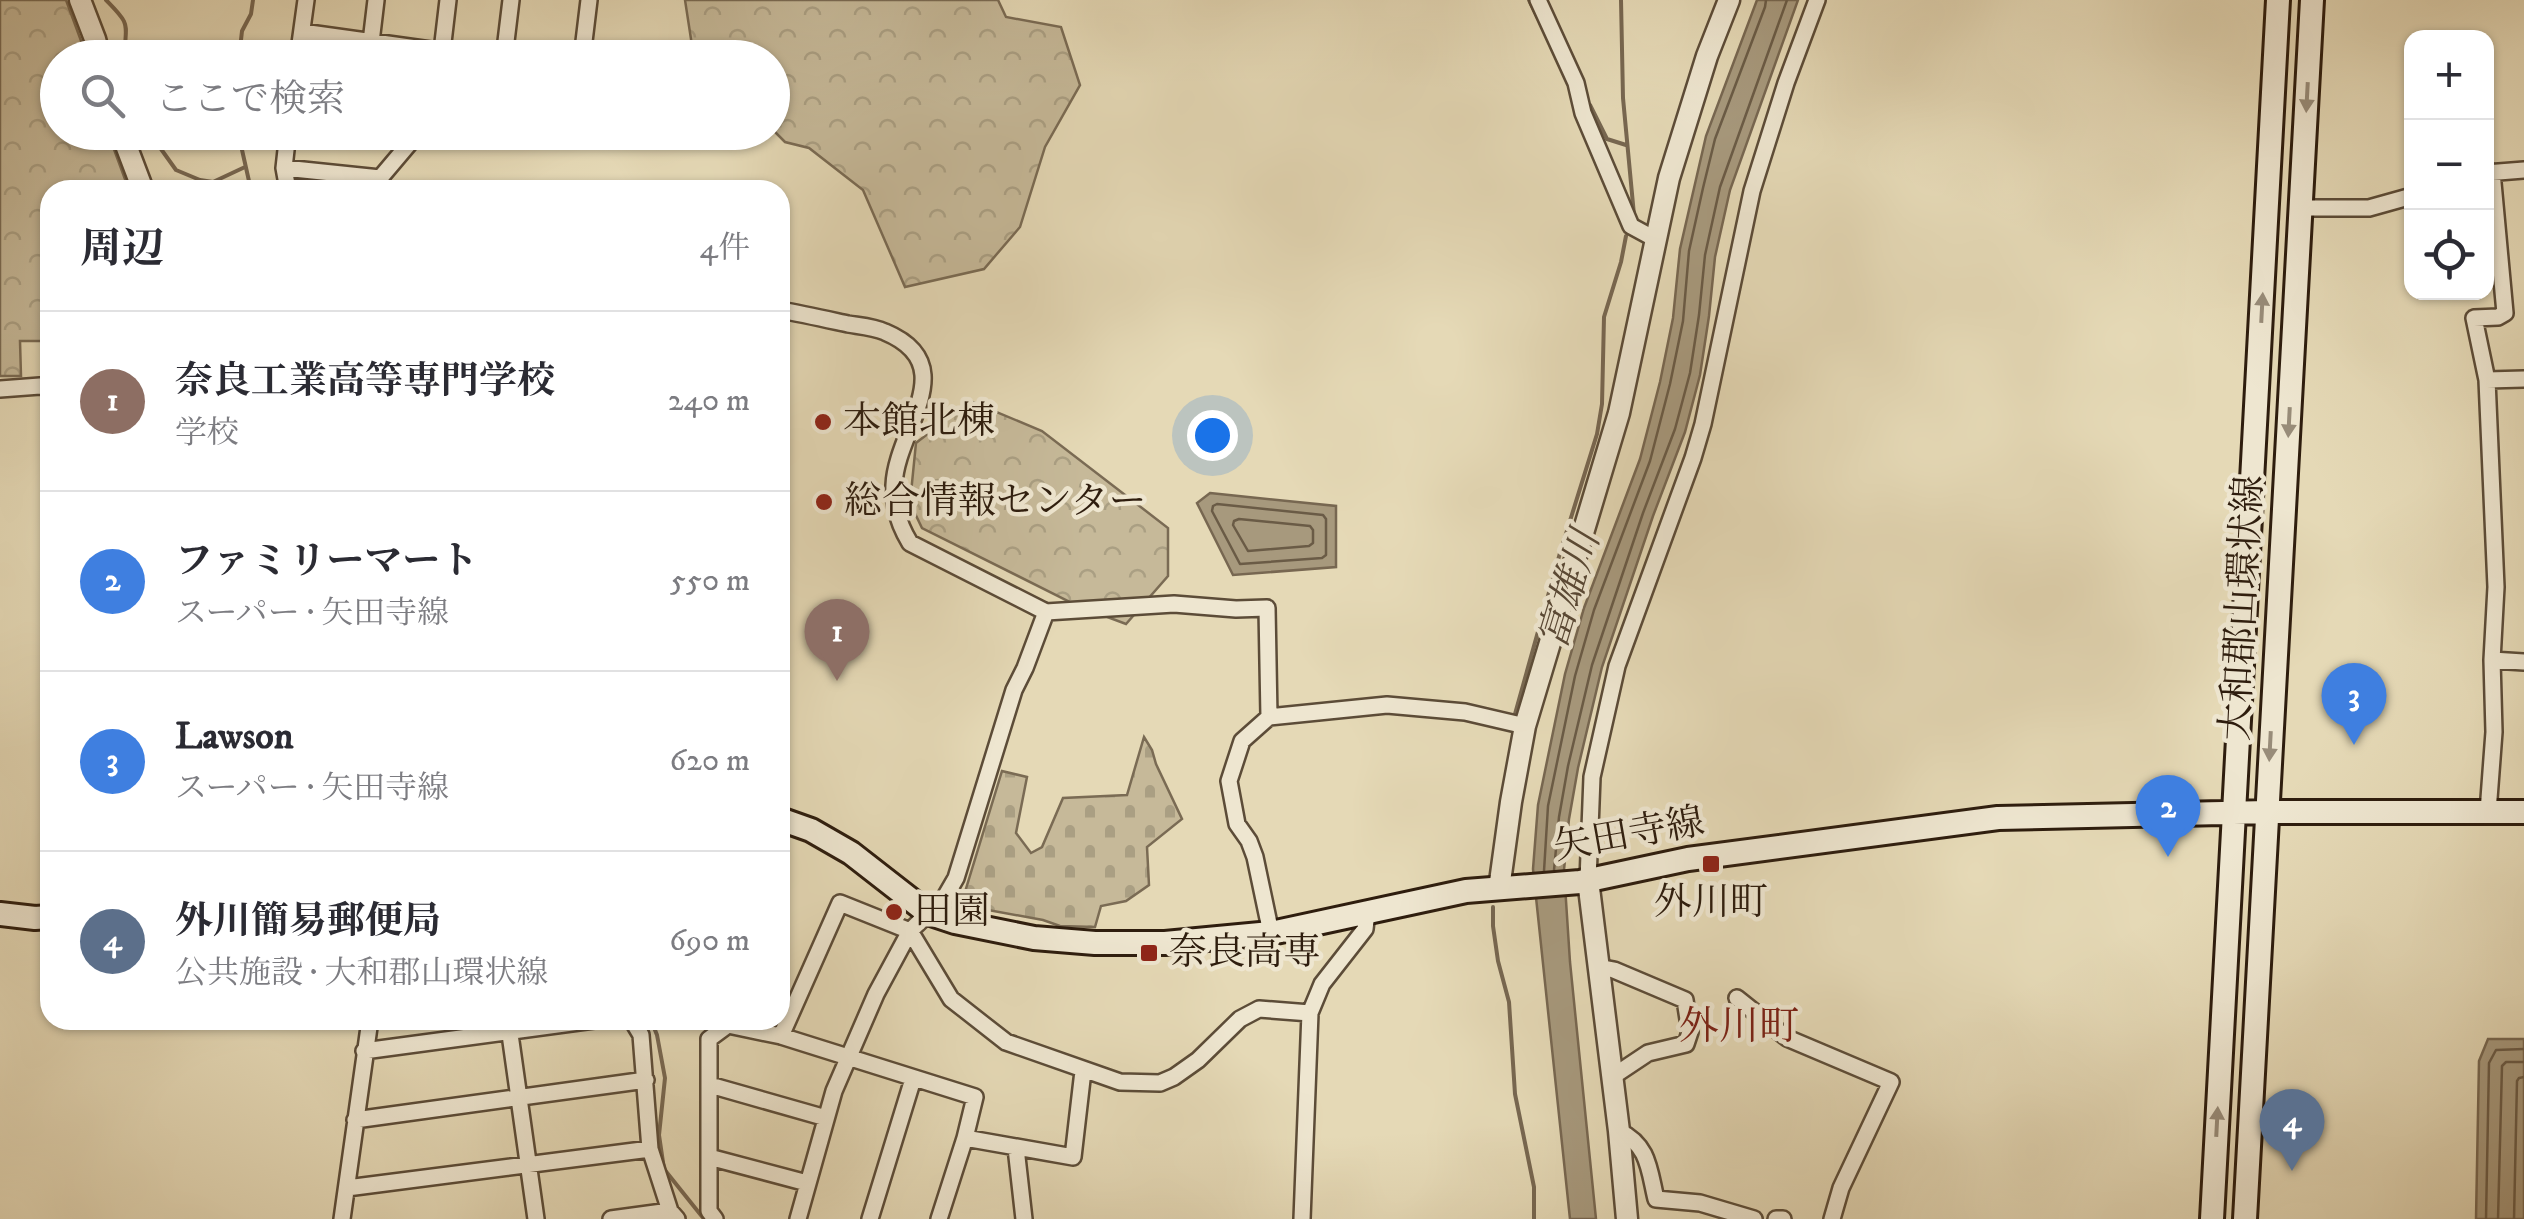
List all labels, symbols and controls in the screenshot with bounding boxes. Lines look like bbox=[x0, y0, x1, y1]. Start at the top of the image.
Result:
map controls bbox=[2404, 30, 2494, 300]
button: + bbox=[2404, 30, 2494, 120]
search box bbox=[40, 40, 790, 150]
icon: search bbox=[75, 68, 130, 123]
text: ここで検索 bbox=[155, 76, 345, 124]
one-way arrow bbox=[2299, 82, 2315, 114]
button: − bbox=[2404, 120, 2494, 210]
button: locate bbox=[2404, 210, 2494, 300]
text: 周辺 bbox=[80, 224, 164, 276]
text: 4件 bbox=[700, 229, 750, 269]
one-way arrow bbox=[2254, 291, 2270, 323]
text: 奈良工業高等専門学校 bbox=[175, 358, 555, 406]
text: 1 bbox=[107, 381, 118, 421]
text: 240 m bbox=[668, 381, 750, 421]
place label: 本館北棟 bbox=[843, 398, 995, 446]
one-way arrow bbox=[2281, 406, 2297, 438]
your location bbox=[1187, 410, 1238, 461]
marker: 本館北棟 bbox=[812, 411, 834, 433]
text: 学校 bbox=[175, 414, 239, 454]
street label: 大和郡山環状線 bbox=[2212, 474, 2274, 742]
place label: 総合情報センター bbox=[844, 478, 1146, 526]
marker: 総合情報センター bbox=[813, 491, 835, 513]
water label: 富雄川 bbox=[1530, 521, 1614, 655]
text: ファミリーマート bbox=[175, 538, 478, 586]
text: 2 bbox=[105, 561, 120, 601]
text: 550 m bbox=[670, 561, 750, 601]
text: スーパー · 矢田寺線 bbox=[175, 594, 449, 634]
pin: 1 bbox=[804, 598, 870, 681]
pin: 3 bbox=[2322, 662, 2386, 745]
text: Lawson bbox=[175, 713, 294, 761]
one-way arrow bbox=[2262, 731, 2278, 763]
text: 3 bbox=[107, 741, 118, 781]
text: 620 m bbox=[670, 741, 750, 781]
text: スーパー · 矢田寺線 bbox=[175, 769, 449, 809]
pin: 2 bbox=[2136, 774, 2200, 857]
street label: 矢田寺線 bbox=[1550, 798, 1708, 872]
marker: 外川町 bbox=[1700, 853, 1722, 875]
place label: 外川町 bbox=[1654, 879, 1768, 927]
place label: 田園 bbox=[914, 888, 990, 936]
text: 外川簡易郵便局 bbox=[175, 898, 441, 946]
marker: 田園 bbox=[883, 901, 905, 923]
text: 4 bbox=[103, 921, 122, 961]
text: 690 m bbox=[669, 921, 750, 961]
place label: 奈良高専 bbox=[1169, 929, 1321, 977]
marker: 奈良高専 bbox=[1138, 942, 1160, 964]
text: 公共施設 · 大和郡山環状線 bbox=[175, 954, 548, 994]
district label: 外川町 bbox=[1679, 1003, 1799, 1053]
pin: 4 bbox=[2260, 1088, 2324, 1171]
one-way arrow bbox=[2209, 1105, 2225, 1137]

